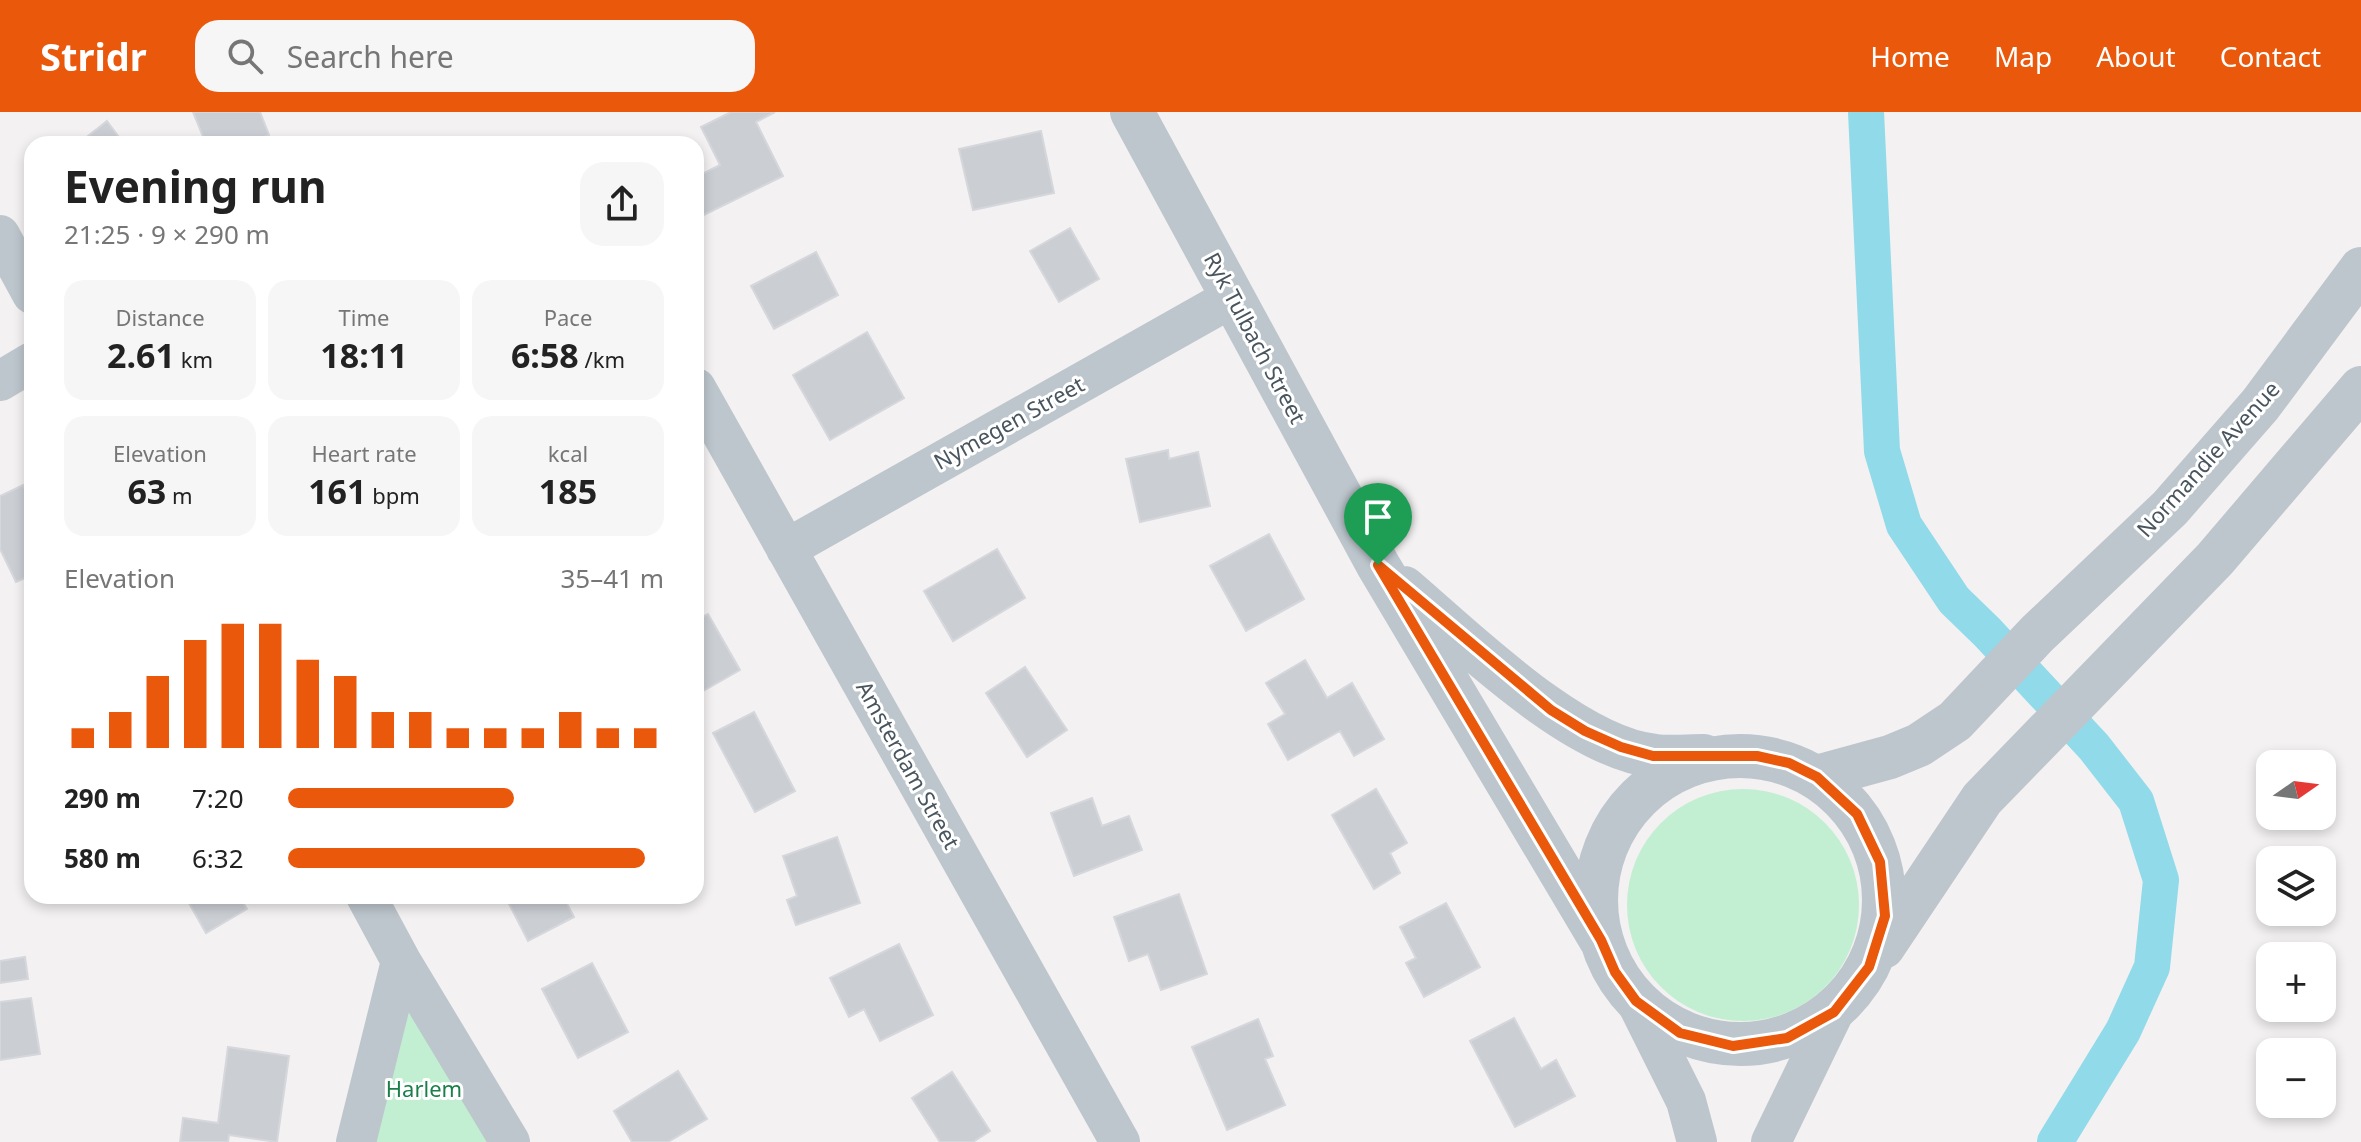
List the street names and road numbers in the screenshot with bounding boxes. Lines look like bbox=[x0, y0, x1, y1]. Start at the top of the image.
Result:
street label: Ryk Tulbach Street bbox=[1198, 247, 1314, 428]
street label: Nymegen Street bbox=[928, 368, 1089, 476]
street label: Normandie Avenue bbox=[2129, 374, 2285, 543]
street label: Amsterdam Street bbox=[850, 675, 968, 854]

